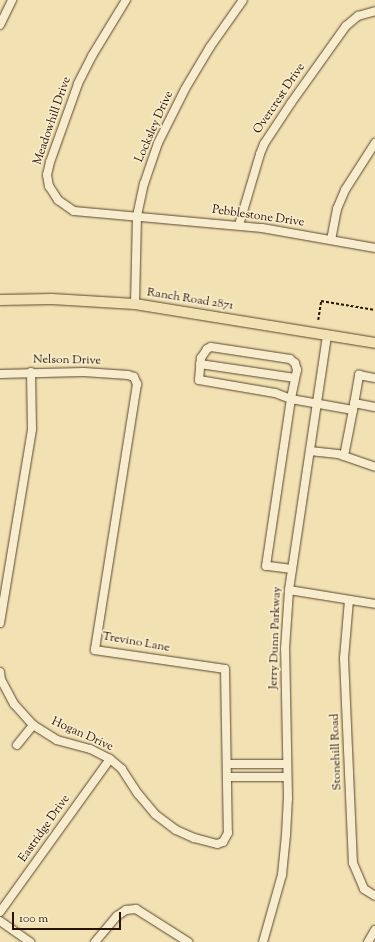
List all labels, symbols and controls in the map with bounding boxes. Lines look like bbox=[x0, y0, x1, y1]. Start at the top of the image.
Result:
street label: Overcrest Drive bbox=[251, 61, 309, 137]
street label: Meadowhill Drive bbox=[31, 75, 75, 167]
street label: Locksley Drive bbox=[133, 89, 177, 165]
street label: Pebblestone Drive bbox=[211, 203, 305, 231]
street label: Ranch Road 2871 bbox=[146, 286, 234, 314]
street label: Nelson Drive bbox=[33, 353, 101, 369]
street label: Jerry Dunn Parkway bbox=[267, 586, 285, 690]
street label: Trevino Lane bbox=[101, 630, 171, 656]
street label: Stonehill Road bbox=[328, 713, 346, 791]
street label: Hogan Drive bbox=[49, 715, 115, 755]
street label: Eastridge Drive bbox=[16, 793, 74, 865]
scale bar bbox=[14, 904, 123, 930]
text: 100 m bbox=[19, 910, 48, 928]

